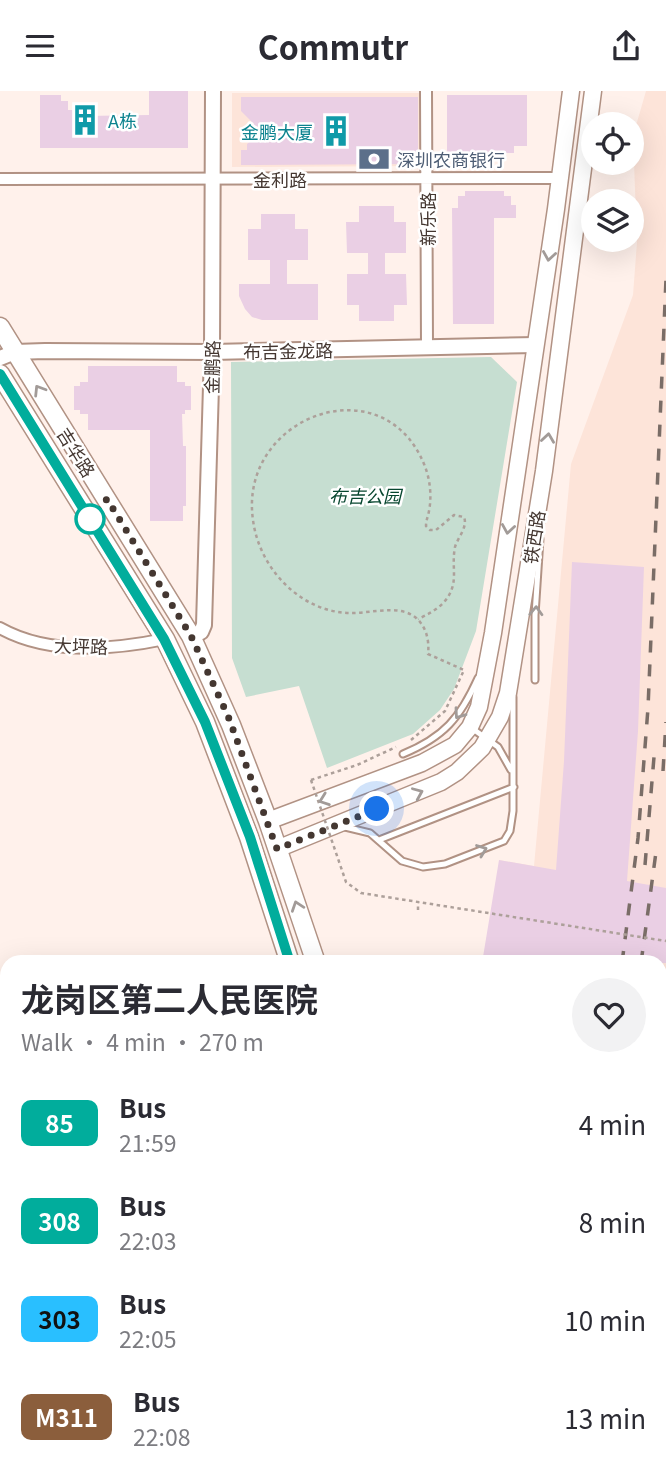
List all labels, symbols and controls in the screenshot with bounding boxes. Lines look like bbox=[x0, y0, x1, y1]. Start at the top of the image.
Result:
text: Commutr bbox=[258, 23, 408, 69]
icon: menu bbox=[21, 27, 59, 65]
icon: share bbox=[607, 27, 645, 65]
building icon: A栋 bbox=[68, 103, 102, 137]
place label: A栋 bbox=[108, 107, 137, 133]
map controls bbox=[581, 112, 644, 252]
button: locate bbox=[581, 112, 644, 175]
building icon: 金鹏大厦 bbox=[319, 114, 353, 148]
place label: 金鹏大厦 bbox=[241, 118, 313, 144]
bank icon: 深圳农商银行 bbox=[357, 142, 391, 176]
place label: 深圳农商银行 bbox=[397, 146, 505, 172]
street label: 金利路 bbox=[253, 166, 307, 192]
button: layers bbox=[581, 189, 644, 252]
street label: 新乐路 bbox=[414, 192, 440, 246]
one-way arrow bbox=[542, 250, 557, 262]
street label: 布吉金龙路 bbox=[243, 336, 333, 364]
street label: 金鹏路 bbox=[198, 340, 224, 394]
one-way arrow bbox=[34, 385, 47, 398]
street label: 吉华路 bbox=[52, 422, 102, 482]
one-way arrow bbox=[541, 432, 556, 444]
park label: 布吉公园 bbox=[329, 482, 404, 508]
unlabelled marker bbox=[75, 504, 105, 534]
street label: 铁西路 bbox=[516, 508, 550, 566]
one-way arrow bbox=[501, 523, 516, 535]
one-way arrow bbox=[528, 606, 543, 617]
street label: 大坪路 bbox=[54, 631, 108, 659]
one-way arrow bbox=[455, 706, 467, 719]
one-way arrow bbox=[410, 787, 423, 801]
your location bbox=[359, 791, 394, 826]
one-way arrow bbox=[318, 792, 330, 806]
one-way arrow bbox=[476, 845, 488, 859]
one-way arrow bbox=[291, 900, 305, 912]
text: 龙岗区第二人民医院 bbox=[21, 974, 318, 1022]
button: heart bbox=[572, 978, 646, 1052]
text: Walk · 4 min · 270 m bbox=[21, 1024, 264, 1058]
text: Bus bbox=[119, 1088, 166, 1125]
text: 85 bbox=[45, 1105, 74, 1140]
text: 4 min bbox=[579, 1105, 646, 1142]
text: 21:59 bbox=[119, 1125, 176, 1159]
text: Bus bbox=[119, 1186, 166, 1223]
text: 308 bbox=[38, 1203, 81, 1238]
text: 8 min bbox=[579, 1203, 646, 1240]
text: 22:03 bbox=[119, 1223, 176, 1257]
text: Bus bbox=[119, 1284, 166, 1321]
text: 303 bbox=[38, 1301, 81, 1336]
text: 10 min bbox=[564, 1301, 646, 1338]
text: 22:05 bbox=[119, 1321, 176, 1355]
text: Bus bbox=[133, 1382, 180, 1419]
text: M311 bbox=[35, 1399, 98, 1434]
text: 13 min bbox=[564, 1399, 646, 1436]
text: 22:08 bbox=[133, 1419, 190, 1453]

